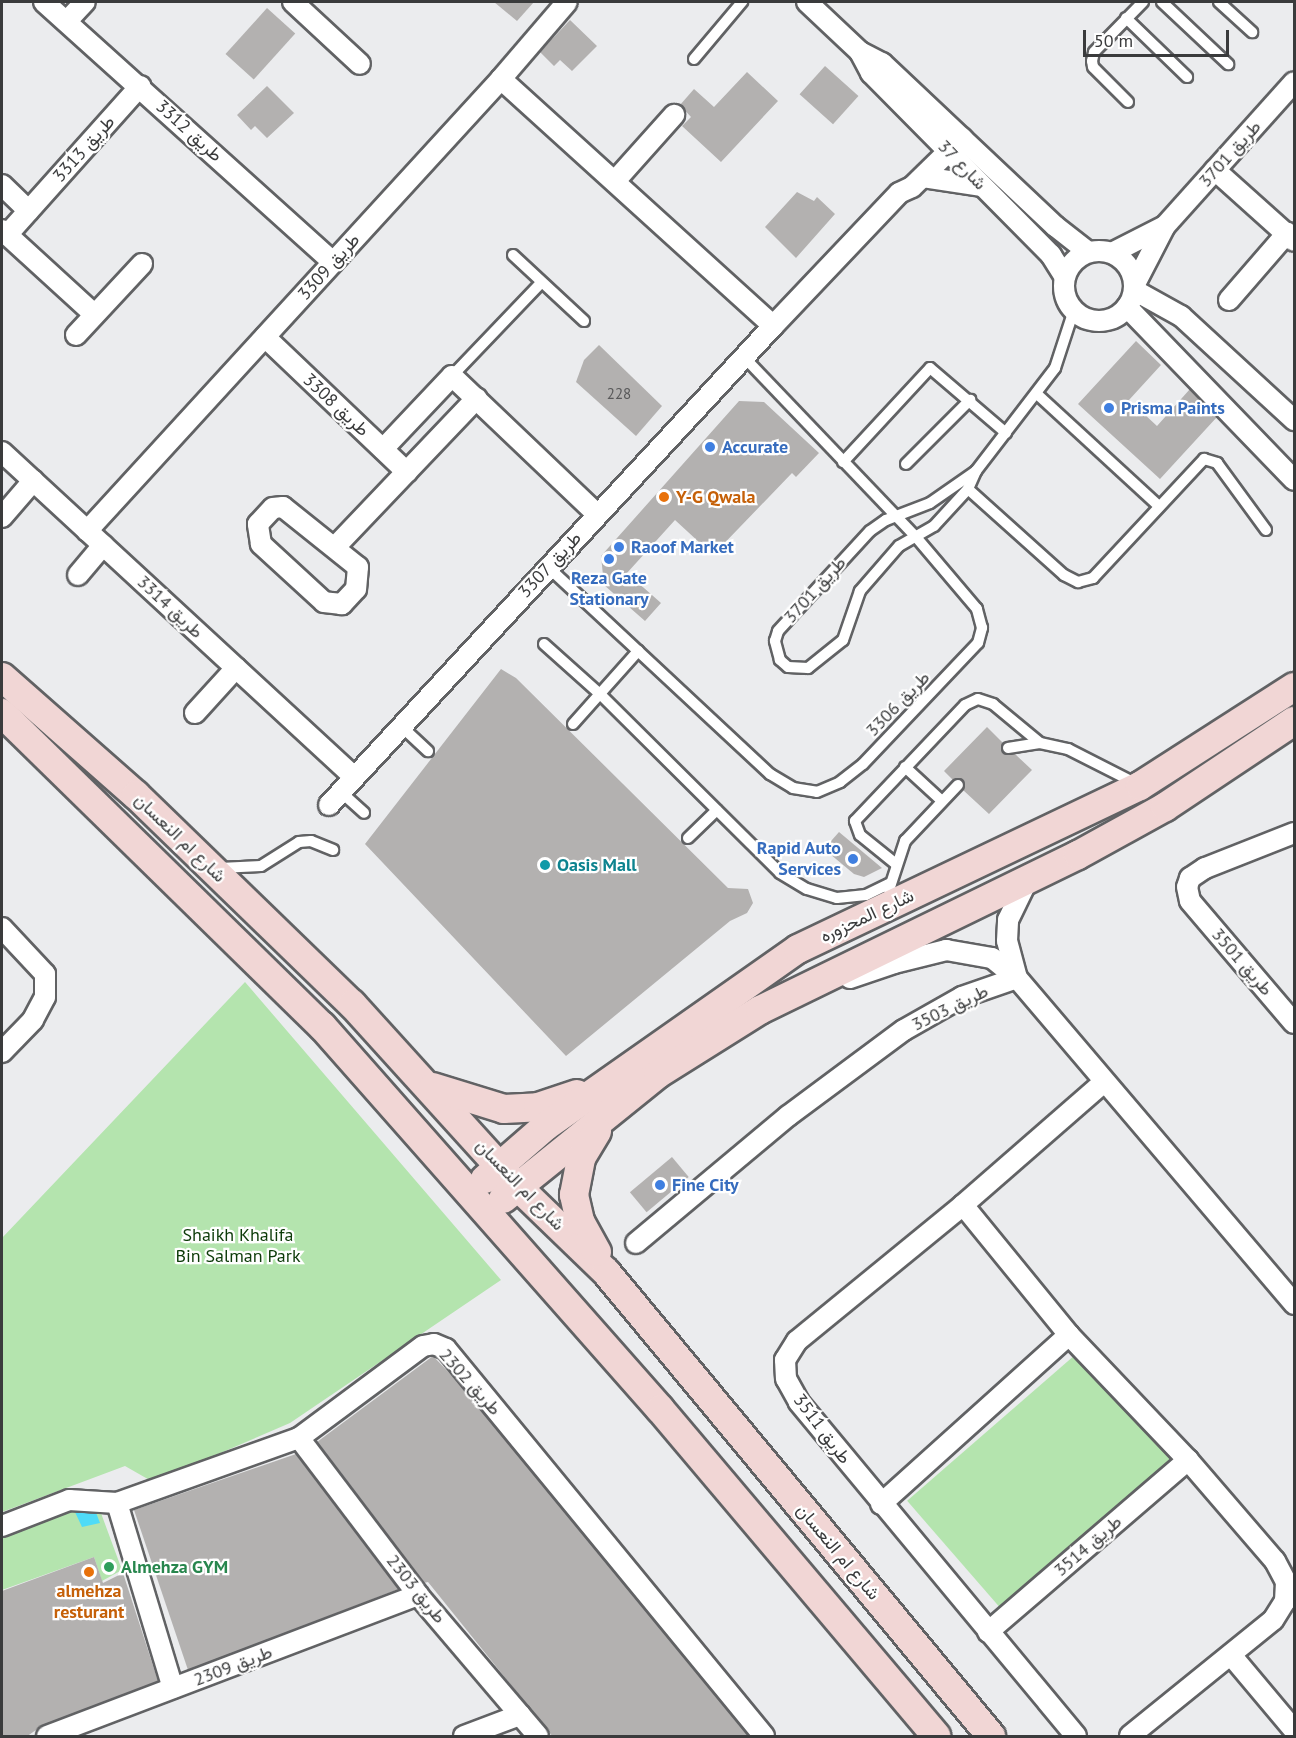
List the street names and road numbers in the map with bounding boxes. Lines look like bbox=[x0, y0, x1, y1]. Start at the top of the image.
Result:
street label: طريق 3312 bbox=[151, 95, 227, 167]
street label: طريق 3313 bbox=[48, 111, 120, 187]
street label: طريق 3701 bbox=[1194, 116, 1266, 192]
street label: شارع 37 bbox=[933, 136, 991, 194]
street label: طريق 3309 bbox=[293, 229, 365, 305]
street label: طريق 3308 bbox=[299, 369, 373, 441]
street label: طريق 3307 bbox=[514, 528, 586, 602]
street label: طريق 3701 bbox=[779, 552, 851, 628]
street label: طريق 3314 bbox=[133, 571, 207, 643]
street label: طريق 3306 bbox=[862, 667, 934, 741]
street label: شارع ام النعسان bbox=[130, 789, 230, 887]
street label: شارع المحزوره bbox=[817, 885, 917, 947]
street label: طريق 3501 bbox=[1207, 924, 1277, 1000]
street label: طريق 3503 bbox=[908, 980, 992, 1036]
street label: شارع ام النعسان bbox=[471, 1135, 569, 1235]
street label: طريق 2302 bbox=[434, 1344, 506, 1420]
street label: طريق 3511 bbox=[789, 1390, 855, 1468]
street label: شارع ام النعسان bbox=[792, 1500, 884, 1604]
street label: طريق 3514 bbox=[1050, 1511, 1126, 1581]
street label: طريق 2303 bbox=[382, 1550, 450, 1628]
street label: طريق 2309 bbox=[191, 1641, 275, 1691]

